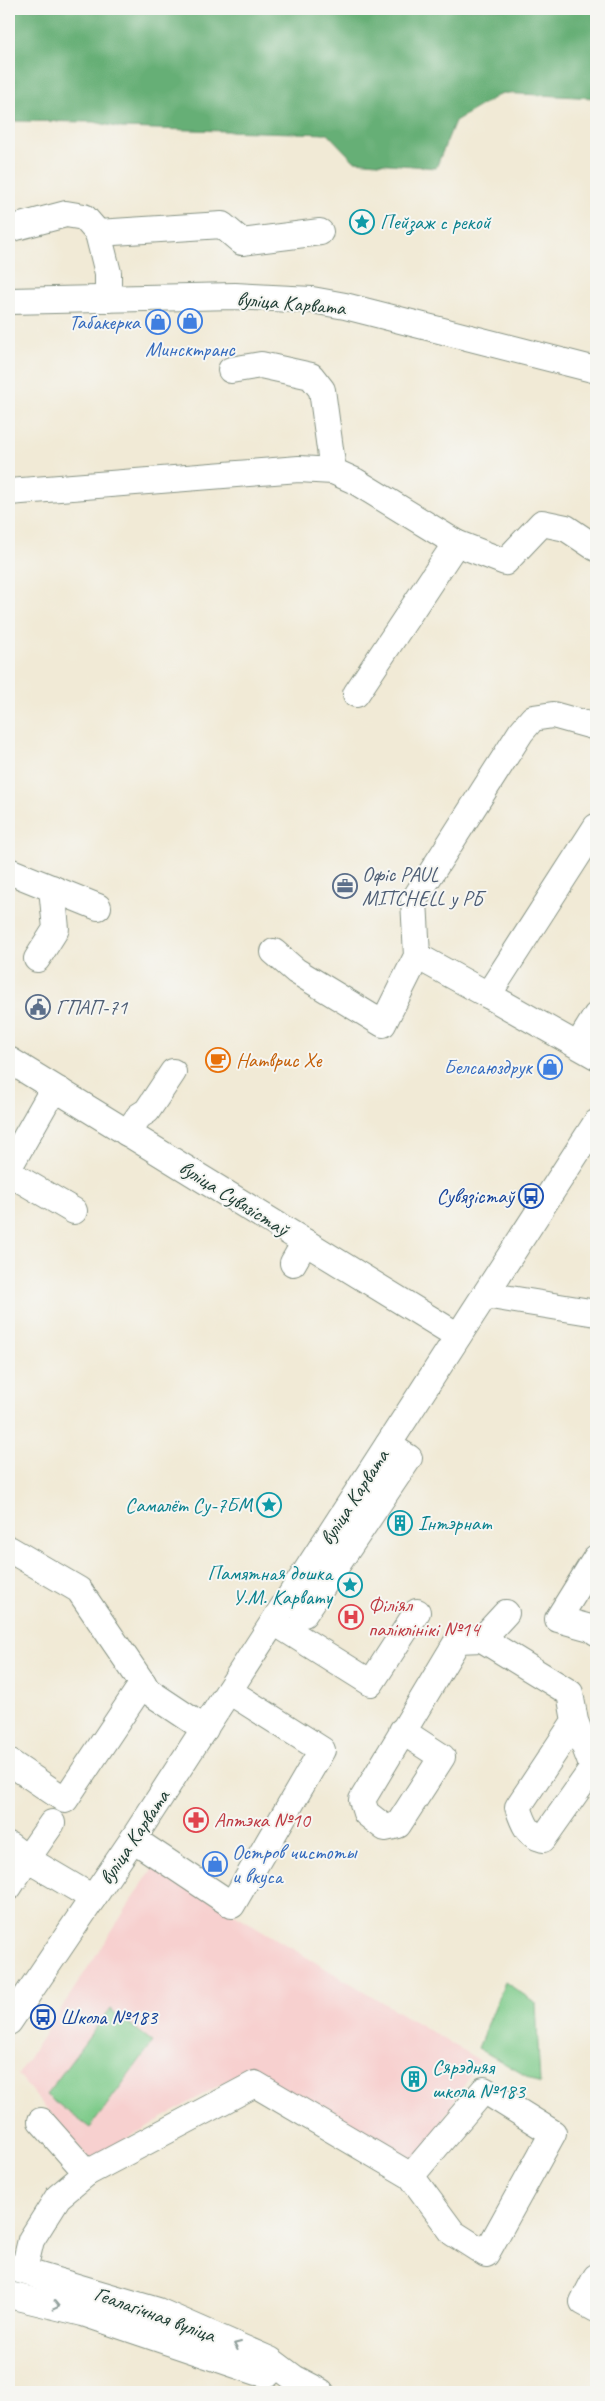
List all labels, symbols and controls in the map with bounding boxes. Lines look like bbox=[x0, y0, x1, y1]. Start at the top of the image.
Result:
place icon: Пейзаж с рекой bbox=[349, 209, 375, 235]
place label: Пейзаж с рекой bbox=[380, 209, 492, 236]
street label: вуліца Карвата bbox=[236, 285, 348, 321]
shop icon: Минсктранс bbox=[177, 308, 203, 334]
place label: Табакерка bbox=[69, 309, 142, 335]
shop icon: Табакерка bbox=[145, 309, 171, 335]
place label: Минсктранс bbox=[145, 336, 236, 362]
place label: Офіс PAUL MITCHELL у РБ bbox=[362, 861, 487, 911]
office icon: Офіс PAUL MITCHELL у РБ bbox=[332, 873, 358, 899]
public building icon: ГПАП-71 bbox=[25, 994, 51, 1020]
place label: ГПАП-71 bbox=[56, 994, 129, 1020]
cafe icon: Натврис Хе bbox=[205, 1047, 231, 1073]
place label: Натврис Хе bbox=[236, 1047, 323, 1073]
place label: Белсаюздрук bbox=[444, 1054, 533, 1080]
shop icon: Белсаюздрук bbox=[537, 1054, 563, 1080]
street label: вуліца Сувязістаў bbox=[175, 1154, 295, 1243]
place label: Сувязістаў bbox=[436, 1183, 515, 1209]
bus stop icon: Сувязістаў bbox=[518, 1183, 544, 1209]
street label: вуліца Карвата bbox=[313, 1443, 396, 1550]
place label: Самалёт Су-7БМ bbox=[125, 1492, 254, 1518]
place icon: Самалёт Су-7БМ bbox=[256, 1492, 282, 1518]
building icon: Інтэрнат bbox=[387, 1510, 413, 1536]
place label: Інтэрнат bbox=[418, 1510, 493, 1536]
place label: Памятная дошка У.М. Карвату bbox=[207, 1560, 334, 1610]
place icon: Памятная дошка У.М. Карвату bbox=[337, 1572, 363, 1598]
place label: Філіял паліклінікі №14 bbox=[368, 1592, 482, 1642]
hospital icon: Філіял паліклінікі №14 bbox=[338, 1604, 364, 1630]
street label: вуліца Карвата bbox=[93, 1783, 176, 1889]
pharmacy icon: Аптэка №10 bbox=[183, 1807, 209, 1833]
place label: Аптэка №10 bbox=[214, 1807, 312, 1833]
place label: Остров чистоты и вкуса bbox=[232, 1839, 358, 1889]
shop icon: Остров чистоты и вкуса bbox=[202, 1851, 228, 1877]
bus stop icon: Школа №183 bbox=[30, 2004, 56, 2030]
place label: Школа №183 bbox=[60, 2004, 159, 2030]
place label: Сярэдняя школа №183 bbox=[432, 2054, 526, 2104]
building icon: Сярэдняя школа №183 bbox=[401, 2066, 427, 2092]
street label: Геалагічная вуліца bbox=[91, 2280, 221, 2349]
one-way arrow bbox=[52, 2300, 61, 2311]
one-way arrow bbox=[233, 2341, 242, 2352]

